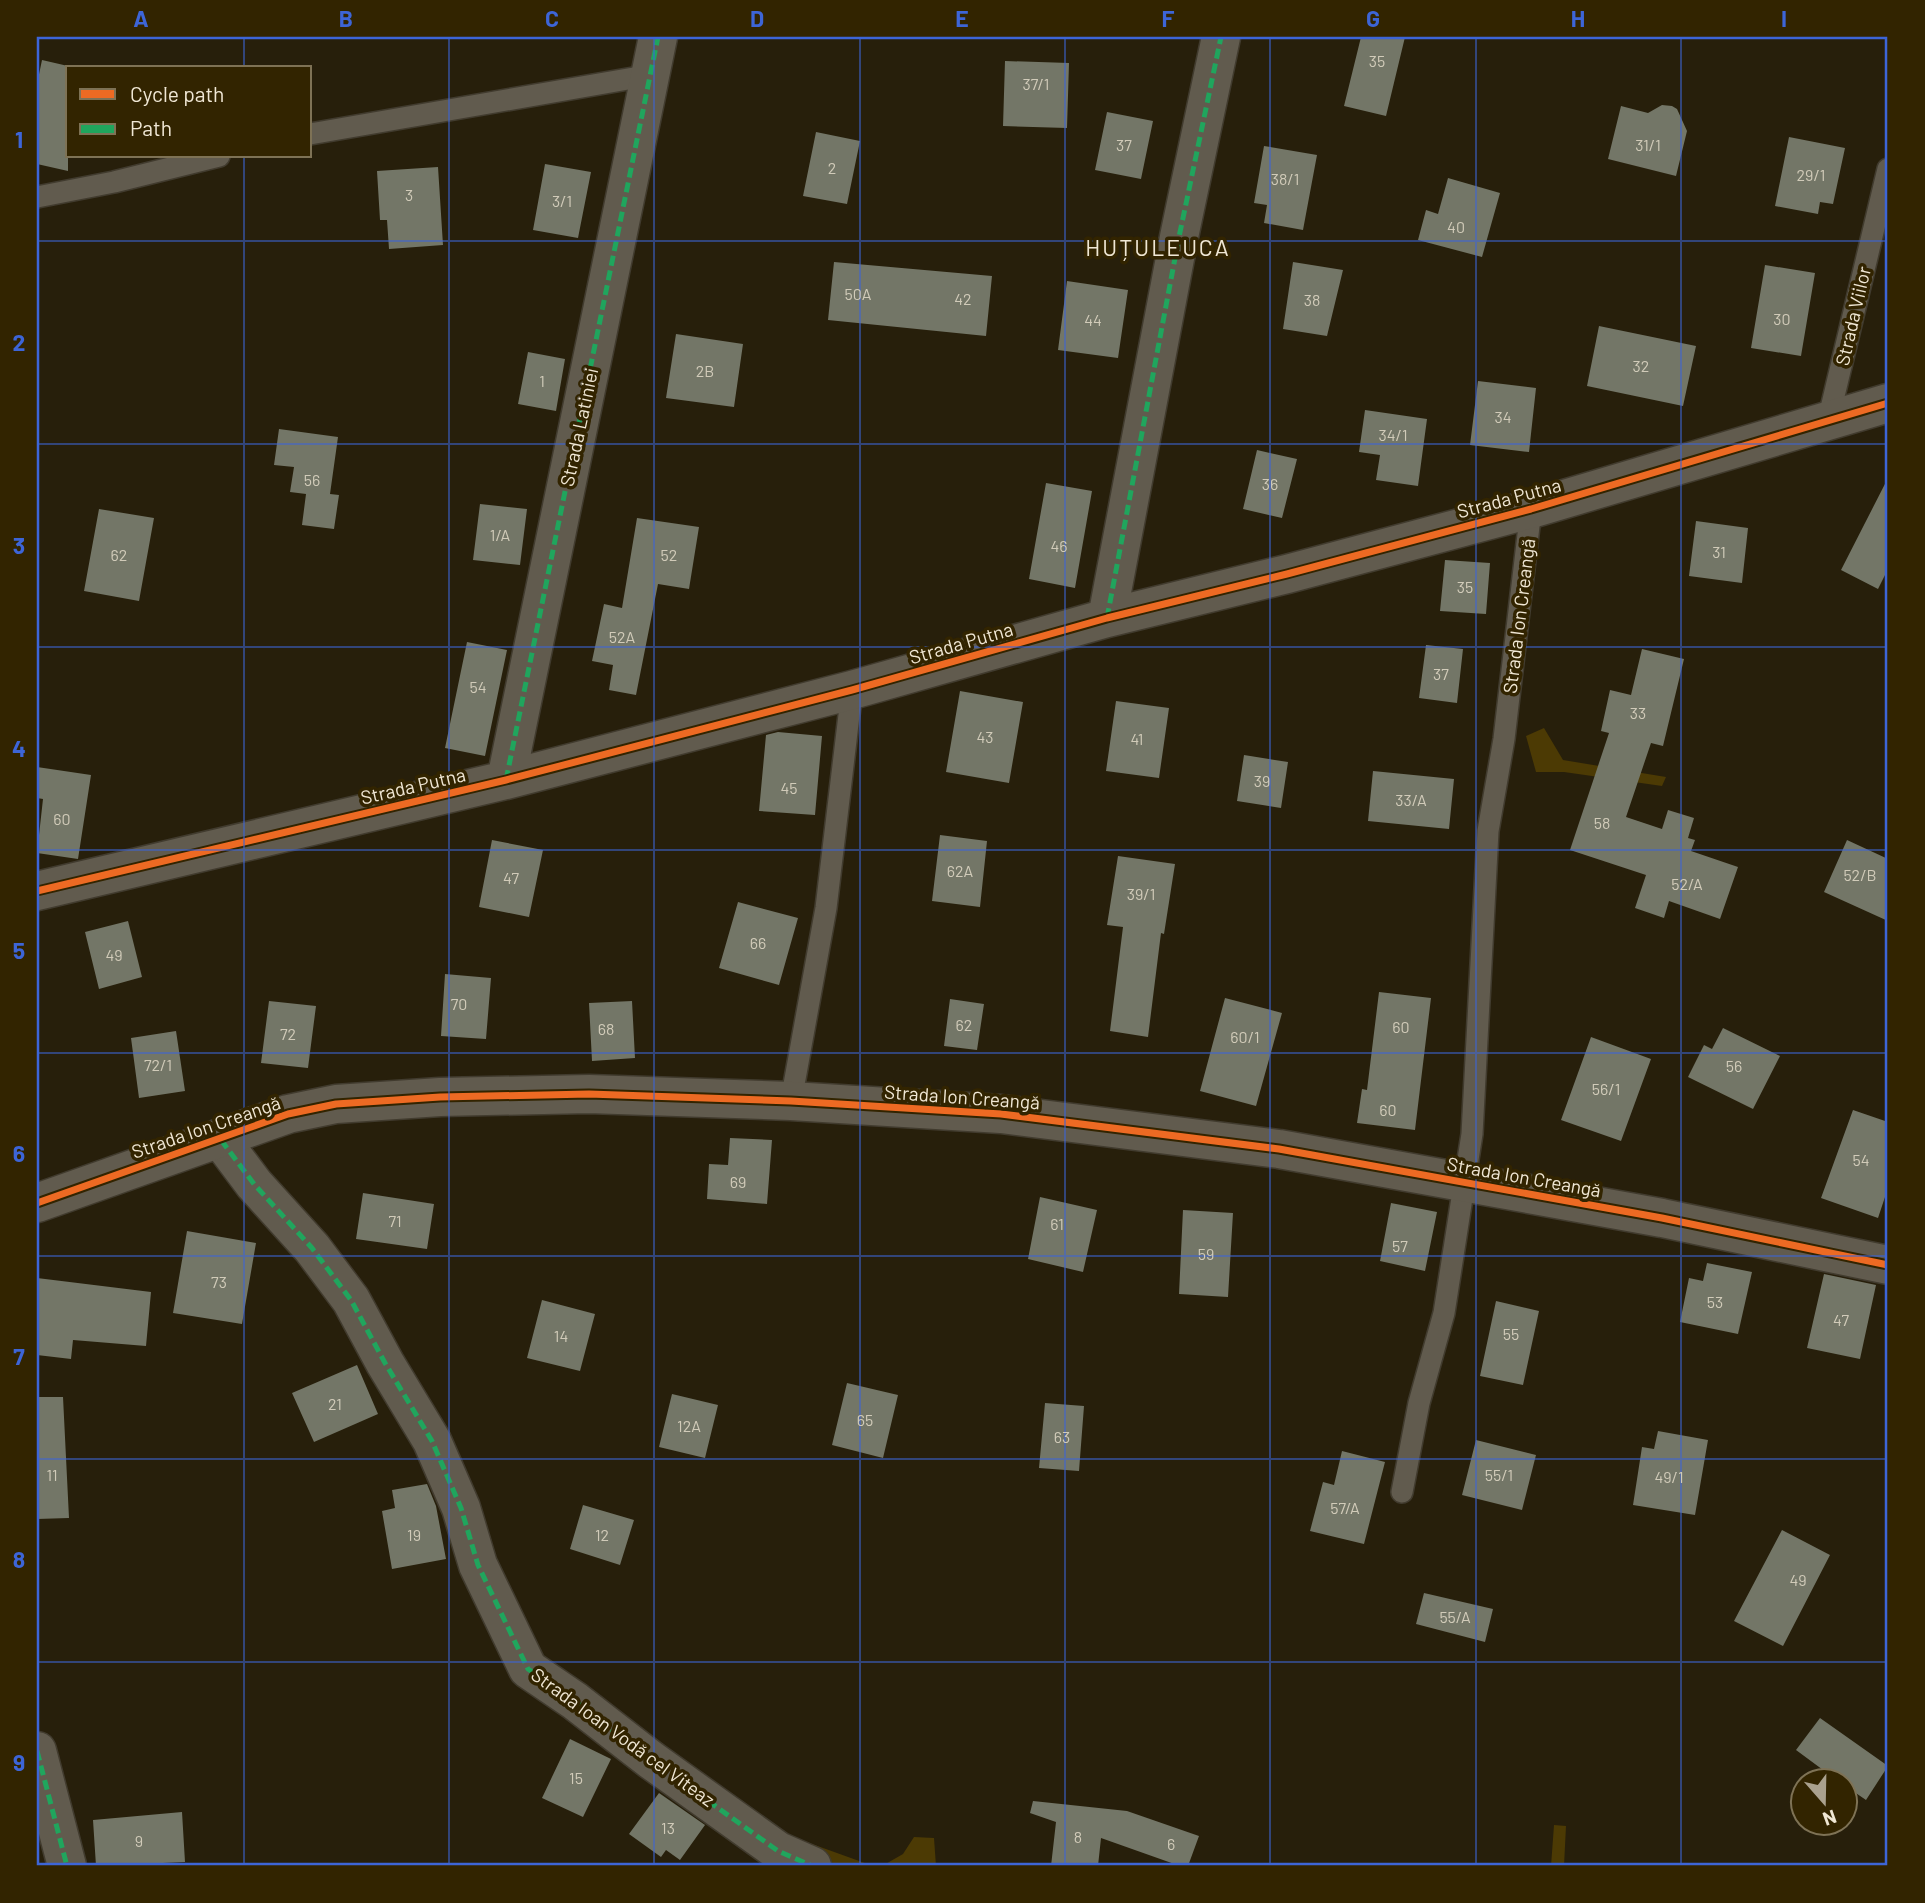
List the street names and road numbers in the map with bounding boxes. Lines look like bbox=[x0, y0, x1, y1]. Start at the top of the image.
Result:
street label: Strada Viilor bbox=[1830, 264, 1875, 368]
street label: Strada Latiniei bbox=[555, 365, 602, 488]
street label: Strada Putna bbox=[1454, 473, 1563, 522]
street label: Strada Ion Creangă bbox=[1498, 537, 1539, 695]
street label: Strada Putna bbox=[906, 617, 1015, 668]
street label: Strada Putna bbox=[358, 762, 467, 809]
street label: Strada Ion Creangă bbox=[883, 1080, 1041, 1113]
street label: Strada Ion Creangă bbox=[128, 1090, 283, 1163]
street label: Strada Ion Creangă bbox=[1445, 1152, 1603, 1201]
street label: Strada Ioan Vodă cel Viteaz bbox=[527, 1662, 719, 1811]

